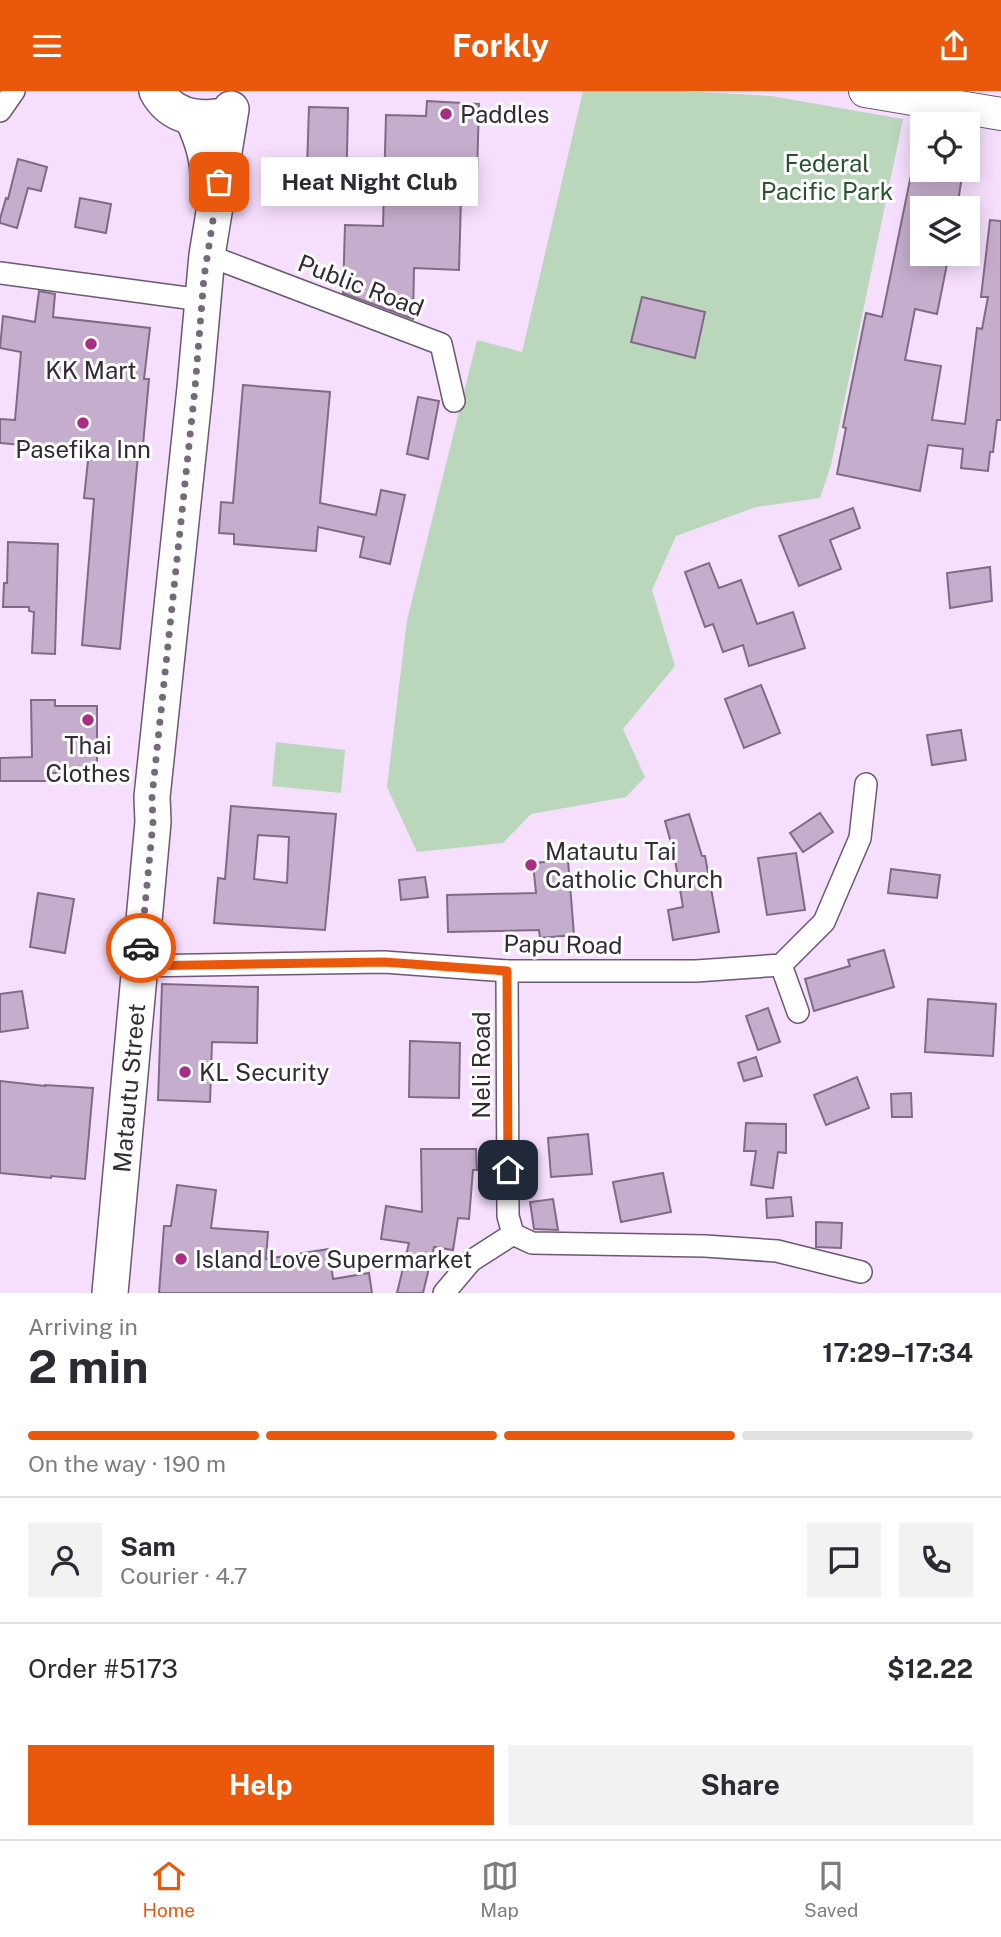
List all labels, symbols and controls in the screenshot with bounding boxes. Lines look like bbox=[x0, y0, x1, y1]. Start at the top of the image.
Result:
icon: menu bbox=[28, 27, 66, 65]
text: Forkly bbox=[452, 27, 549, 64]
icon: share bbox=[935, 27, 973, 65]
place label: Paddles bbox=[460, 100, 549, 128]
marker: Paddles bbox=[438, 106, 454, 122]
map controls bbox=[910, 112, 980, 266]
button: locate bbox=[910, 112, 980, 182]
park label: Federal Pacific Park bbox=[761, 149, 893, 205]
pin bbox=[189, 152, 249, 212]
callout: Heat Night Club bbox=[261, 157, 478, 207]
icon: bag bbox=[200, 163, 238, 201]
text: Heat Night Club bbox=[281, 168, 458, 195]
button: layers bbox=[910, 196, 980, 266]
street label: Public Road bbox=[294, 248, 428, 322]
marker: KK Mart bbox=[83, 336, 99, 352]
place label: KK Mart bbox=[45, 356, 137, 384]
marker: Pasefika Inn bbox=[75, 415, 91, 431]
place label: Pasefika Inn bbox=[15, 435, 151, 463]
marker: Thai Clothes bbox=[80, 712, 96, 728]
place label: Thai Clothes bbox=[45, 731, 131, 787]
place label: Matautu Tai Catholic Church bbox=[545, 837, 723, 893]
marker: Matautu Tai Catholic Church bbox=[523, 857, 539, 873]
courier bbox=[106, 913, 176, 983]
icon: car bbox=[122, 929, 160, 967]
street label: Papu Road bbox=[503, 929, 623, 959]
street label: Matautu Street bbox=[107, 1002, 150, 1174]
street label: Neli Road bbox=[467, 1011, 495, 1119]
place label: KL Security bbox=[199, 1058, 329, 1086]
marker: KL Security bbox=[177, 1064, 193, 1080]
pin bbox=[478, 1140, 538, 1200]
icon: home bbox=[489, 1151, 527, 1189]
place label: Island Love Supermarket bbox=[195, 1245, 472, 1273]
marker: Island Love Supermarket bbox=[173, 1251, 189, 1267]
text: Arriving in bbox=[28, 1313, 138, 1340]
text: 17:29–17:34 bbox=[822, 1337, 973, 1368]
text: 2 min bbox=[28, 1339, 148, 1393]
text: On the way · 190 m bbox=[28, 1450, 226, 1477]
button: person bbox=[28, 1523, 102, 1597]
button: chat bbox=[807, 1523, 881, 1597]
button: phone bbox=[899, 1523, 973, 1597]
text: Sam bbox=[120, 1531, 176, 1562]
text: Courier · 4.7 bbox=[120, 1562, 248, 1589]
text: Order #5173 bbox=[28, 1653, 178, 1684]
text: $12.22 bbox=[887, 1653, 973, 1684]
button: Help bbox=[28, 1745, 494, 1825]
button: Share bbox=[508, 1745, 973, 1825]
tab: Home bbox=[143, 1857, 195, 1921]
tab: Map bbox=[480, 1857, 519, 1921]
tab: Saved bbox=[804, 1857, 858, 1921]

